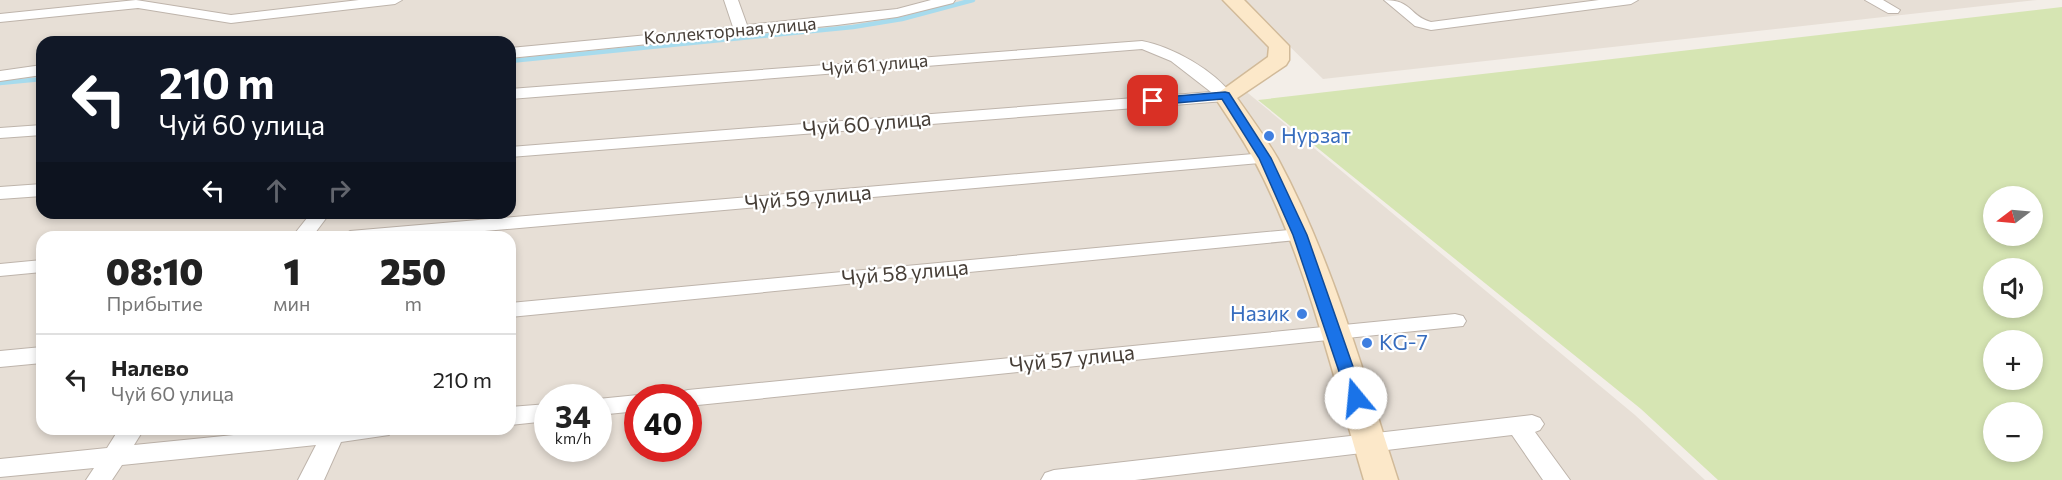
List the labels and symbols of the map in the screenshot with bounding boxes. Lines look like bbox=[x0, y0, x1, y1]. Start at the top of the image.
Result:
street label: Коллекторная улица bbox=[643, 11, 817, 49]
street label: Чуй 61 улица bbox=[821, 48, 929, 80]
pin bbox=[1127, 75, 1178, 126]
street label: Чуй 60 улица bbox=[802, 104, 932, 141]
place label: Нурзат bbox=[1281, 122, 1351, 147]
marker: Нурзат bbox=[1262, 129, 1276, 143]
street label: Чуй 59 улица bbox=[743, 179, 872, 215]
north arrow bbox=[1983, 186, 2043, 246]
street label: Чуй 58 улица bbox=[840, 254, 969, 290]
place label: Назик bbox=[1230, 300, 1290, 325]
marker: Назик bbox=[1295, 307, 1309, 321]
place label: KG-7 bbox=[1379, 329, 1428, 354]
marker: KG-7 bbox=[1360, 336, 1374, 350]
street label: Чуй 57 улица bbox=[1008, 339, 1136, 377]
position arrow bbox=[1324, 366, 1388, 430]
speed limit sign: 40 bbox=[624, 384, 702, 462]

